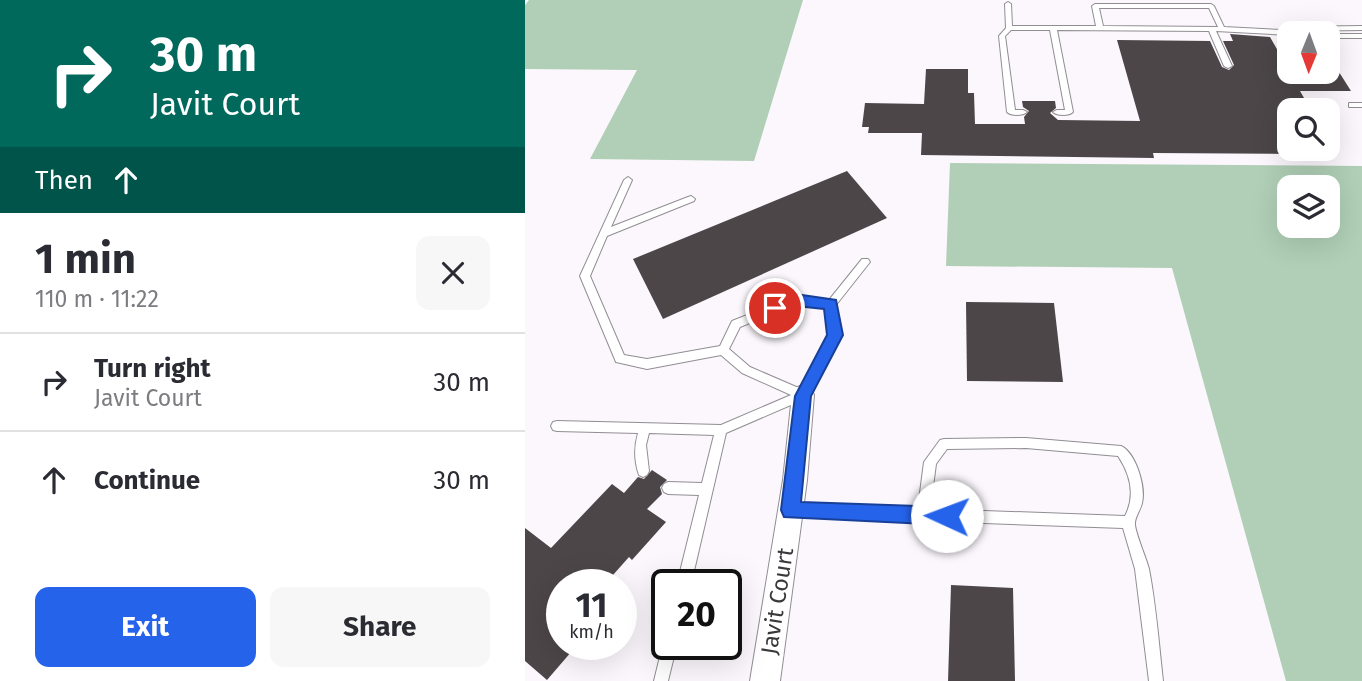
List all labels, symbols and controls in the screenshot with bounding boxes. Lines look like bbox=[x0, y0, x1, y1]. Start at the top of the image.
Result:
north arrow bbox=[1277, 21, 1341, 84]
map controls bbox=[1277, 21, 1340, 238]
text: 30 m bbox=[150, 25, 257, 84]
icon: right bbox=[35, 28, 126, 119]
text: Javit Court bbox=[150, 85, 300, 123]
button: search bbox=[1277, 98, 1340, 161]
icon: ahead bbox=[107, 161, 145, 199]
text: Then bbox=[35, 165, 93, 196]
button: layers bbox=[1277, 175, 1340, 238]
text: 1 min bbox=[35, 234, 136, 284]
button: close bbox=[416, 236, 490, 310]
pin bbox=[745, 278, 805, 338]
text: 110 m · 11:22 bbox=[35, 285, 159, 313]
icon: arrive bbox=[756, 289, 794, 327]
text: Turn right bbox=[94, 353, 211, 384]
icon: right bbox=[35, 363, 73, 401]
text: 30 m bbox=[433, 367, 490, 398]
text: Javit Court bbox=[94, 384, 202, 412]
icon: ahead bbox=[35, 461, 73, 499]
text: Continue bbox=[94, 465, 200, 496]
text: 30 m bbox=[433, 465, 490, 496]
position arrow bbox=[910, 479, 984, 553]
street label: Javit Court bbox=[755, 545, 799, 656]
speed limit sign: 20 bbox=[651, 569, 742, 660]
text: 11 bbox=[576, 584, 607, 626]
button: Exit bbox=[35, 587, 256, 667]
button: Share bbox=[270, 587, 490, 667]
text: km/h bbox=[569, 621, 614, 643]

